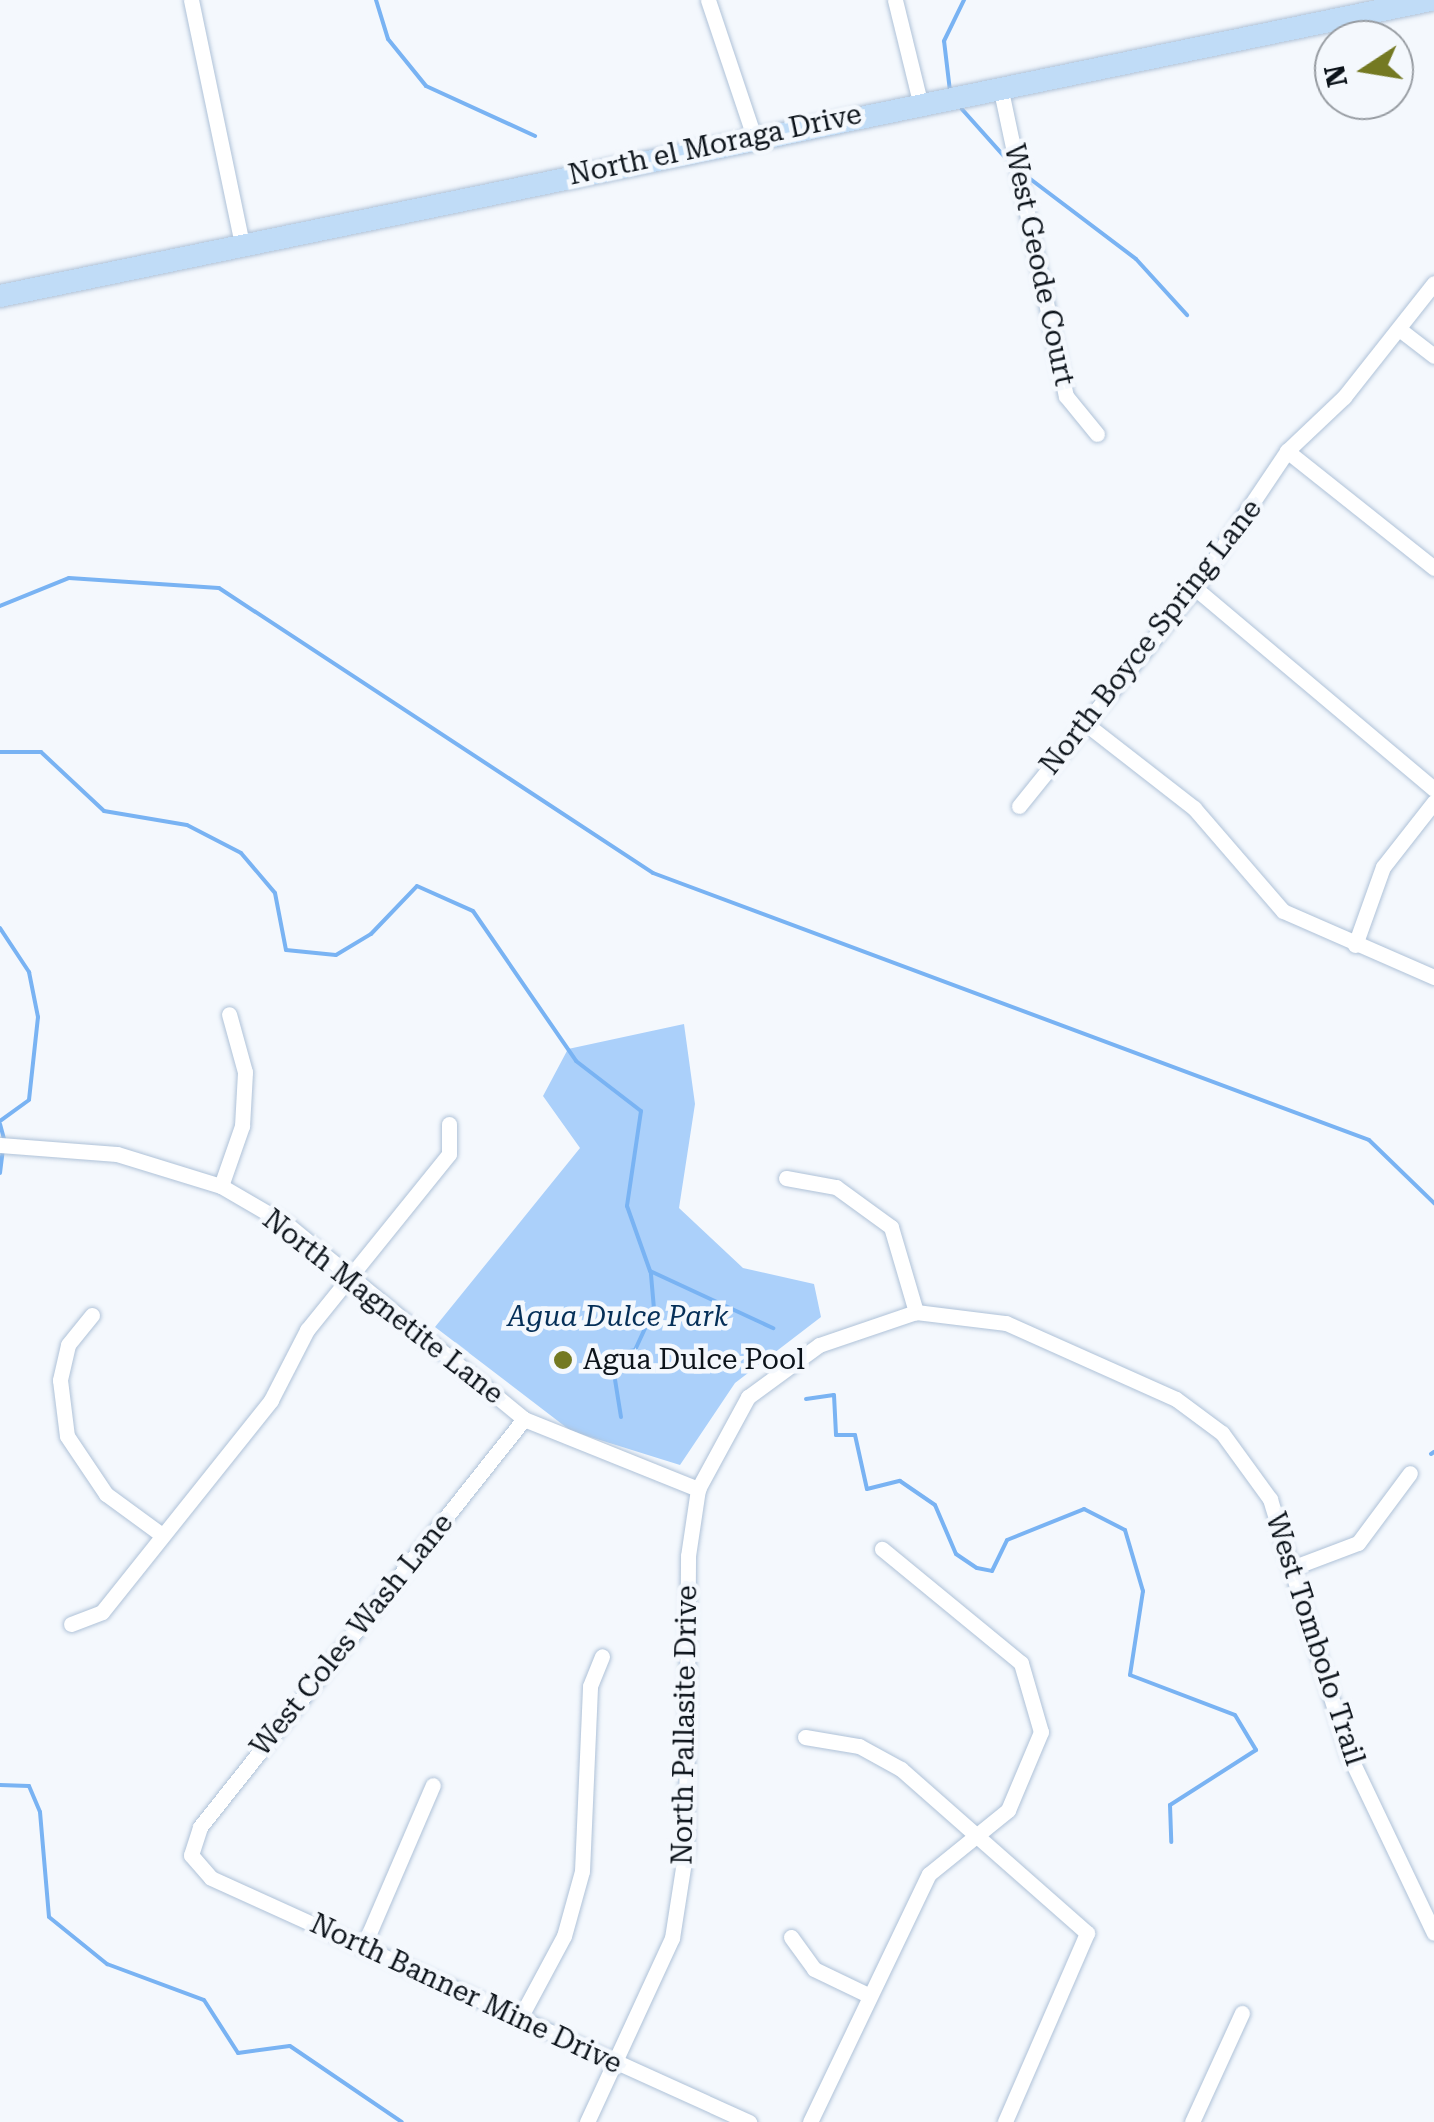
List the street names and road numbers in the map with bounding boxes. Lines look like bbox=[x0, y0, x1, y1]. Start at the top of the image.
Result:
street label: North el Moraga Drive bbox=[566, 98, 864, 192]
street label: West Geode Court bbox=[997, 141, 1081, 389]
street label: North Boyce Spring Lane bbox=[1033, 493, 1269, 781]
street label: North Magnetite Lane bbox=[256, 1203, 510, 1411]
street label: West Coles Wash Lane bbox=[244, 1507, 460, 1763]
street label: West Tombolo Trail bbox=[1258, 1509, 1372, 1769]
street label: North Pallasite Drive bbox=[666, 1585, 704, 1865]
street label: North Banner Mine Drive bbox=[305, 1907, 627, 2081]

